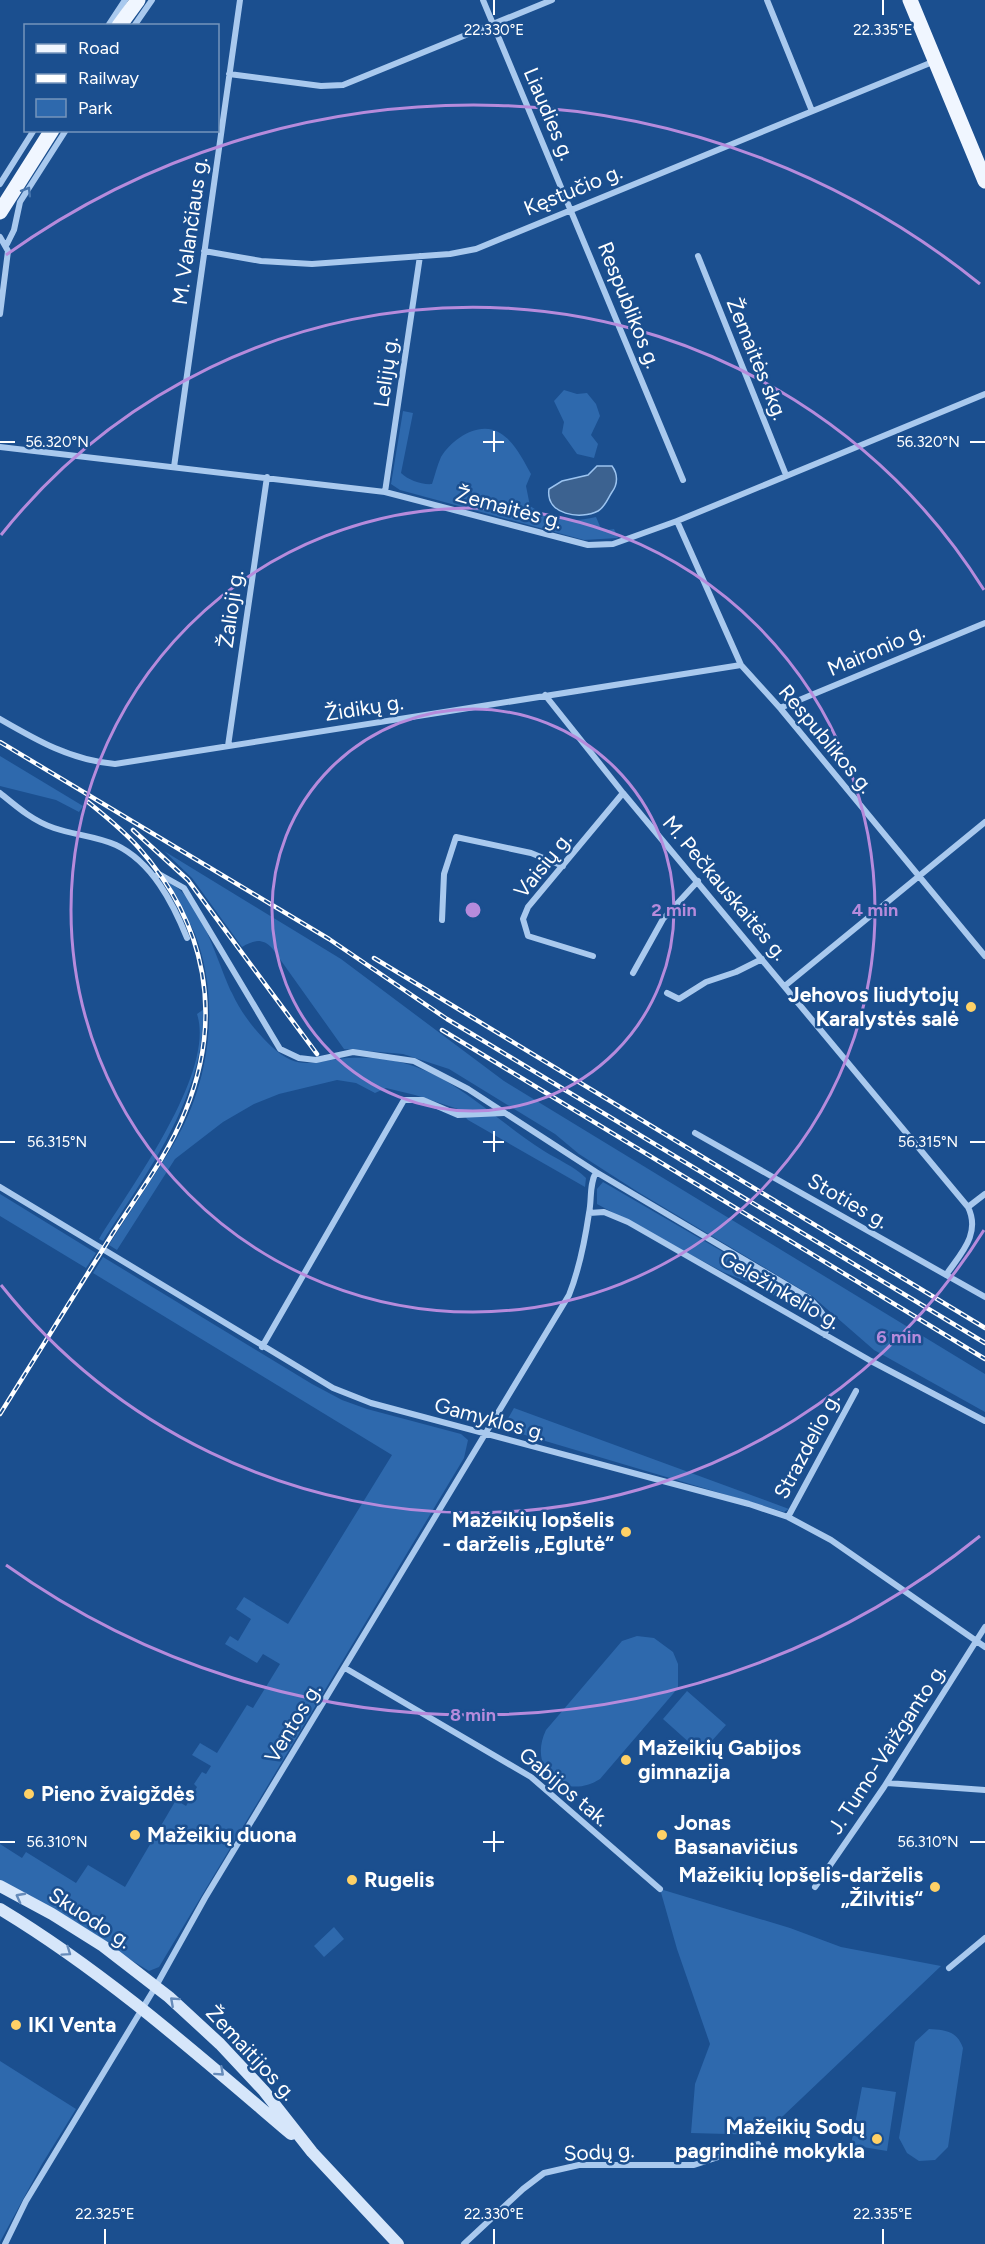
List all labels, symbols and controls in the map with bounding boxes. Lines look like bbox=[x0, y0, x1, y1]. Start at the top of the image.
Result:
text: 22.330°E bbox=[464, 21, 524, 39]
text: 22.335°E bbox=[853, 21, 913, 39]
legend bbox=[24, 24, 219, 132]
text: Road bbox=[78, 37, 119, 59]
street label: Liaudies g. bbox=[519, 64, 580, 164]
text: Railway bbox=[78, 67, 140, 89]
text: Park bbox=[78, 97, 113, 119]
street label: M. Valančiaus g. bbox=[167, 155, 212, 307]
street label: Kęstučio g. bbox=[520, 158, 626, 221]
one-way arrow bbox=[20, 187, 32, 197]
street label: Respublikos g. bbox=[593, 238, 666, 372]
street label: Žemaitės skg. bbox=[722, 294, 793, 423]
street label: Lelijų g. bbox=[368, 335, 403, 409]
text: 56.320°N bbox=[25, 433, 89, 451]
text: 56.320°N bbox=[896, 433, 960, 451]
street label: Žemaitės g. bbox=[453, 481, 565, 534]
street label: Žalioji g. bbox=[213, 568, 248, 649]
street label: Maironio g. bbox=[823, 618, 928, 681]
street label: Respublikos g. bbox=[774, 679, 879, 798]
street label: Židikų g. bbox=[323, 689, 405, 726]
street label: M. Pečkauskaitės g. bbox=[658, 810, 793, 965]
street label: Vaisių g. bbox=[508, 827, 577, 903]
text: 2 min bbox=[651, 899, 697, 921]
text: 4 min bbox=[852, 899, 898, 921]
centre of rings bbox=[463, 900, 483, 920]
place label: Jehovos liudytojų Karalystės salė bbox=[788, 982, 959, 1031]
marker: Jehovos liudytojų Karalystės salė bbox=[964, 1000, 978, 1014]
text: 56.315°N bbox=[27, 1133, 87, 1151]
text: 56.315°N bbox=[898, 1133, 958, 1151]
street label: Stoties g. bbox=[804, 1168, 893, 1234]
street label: Geležinkelio g. bbox=[715, 1245, 845, 1334]
text: 6 min bbox=[876, 1326, 922, 1348]
street label: Strazdelio g. bbox=[768, 1389, 845, 1503]
street label: Gamyklos g. bbox=[432, 1392, 548, 1445]
place label: Mažeikių lopšelis - darželis „Eglutė“ bbox=[442, 1507, 614, 1556]
marker: Mažeikių lopšelis - darželis „Eglutė“ bbox=[619, 1525, 633, 1539]
street label: J. Tumo-Vaižganto g. bbox=[822, 1659, 951, 1838]
street label: Ventos g. bbox=[259, 1678, 326, 1767]
text: 8 min bbox=[450, 1704, 496, 1726]
place label: Mažeikių Gabijos gimnazija bbox=[638, 1735, 801, 1784]
street label: Gabijos tak. bbox=[514, 1742, 614, 1831]
marker: Mažeikių Gabijos gimnazija bbox=[619, 1753, 633, 1767]
place label: Pieno žvaigždės bbox=[41, 1781, 195, 1806]
marker: Pieno žvaigždės bbox=[22, 1787, 36, 1801]
place label: Jonas Basanavičius bbox=[674, 1810, 798, 1859]
place label: Mažeikių duona bbox=[147, 1822, 297, 1847]
marker: Mažeikių duona bbox=[128, 1828, 142, 1842]
marker: Jonas Basanavičius bbox=[655, 1828, 669, 1842]
text: 56.310°N bbox=[26, 1833, 88, 1851]
text: 56.310°N bbox=[897, 1833, 959, 1851]
place label: Mažeikių lopšelis-darželis „Žilvitis“ bbox=[678, 1862, 923, 1911]
place label: Rugelis bbox=[364, 1867, 434, 1892]
marker: Rugelis bbox=[345, 1873, 359, 1887]
marker: Mažeikių lopšelis-darželis „Žilvitis“ bbox=[928, 1880, 942, 1894]
street label: Skuodo g. bbox=[44, 1882, 136, 1953]
one-way arrow bbox=[15, 1893, 26, 1904]
one-way arrow bbox=[60, 1945, 71, 1956]
one-way arrow bbox=[170, 1997, 180, 2008]
street label: Žemaitijos g. bbox=[201, 2000, 302, 2105]
place label: IKI Venta bbox=[28, 2012, 116, 2037]
marker: IKI Venta bbox=[9, 2018, 23, 2032]
one-way arrow bbox=[213, 2065, 224, 2076]
place label: Mažeikių Sodų pagrindinė mokykla bbox=[675, 2114, 865, 2163]
marker: Mažeikių Sodų pagrindinė mokykla bbox=[870, 2132, 884, 2146]
street label: Sodų g. bbox=[563, 2137, 635, 2166]
text: 22.325°E bbox=[75, 2205, 135, 2223]
text: 22.330°E bbox=[464, 2205, 524, 2223]
text: 22.335°E bbox=[853, 2205, 913, 2223]

